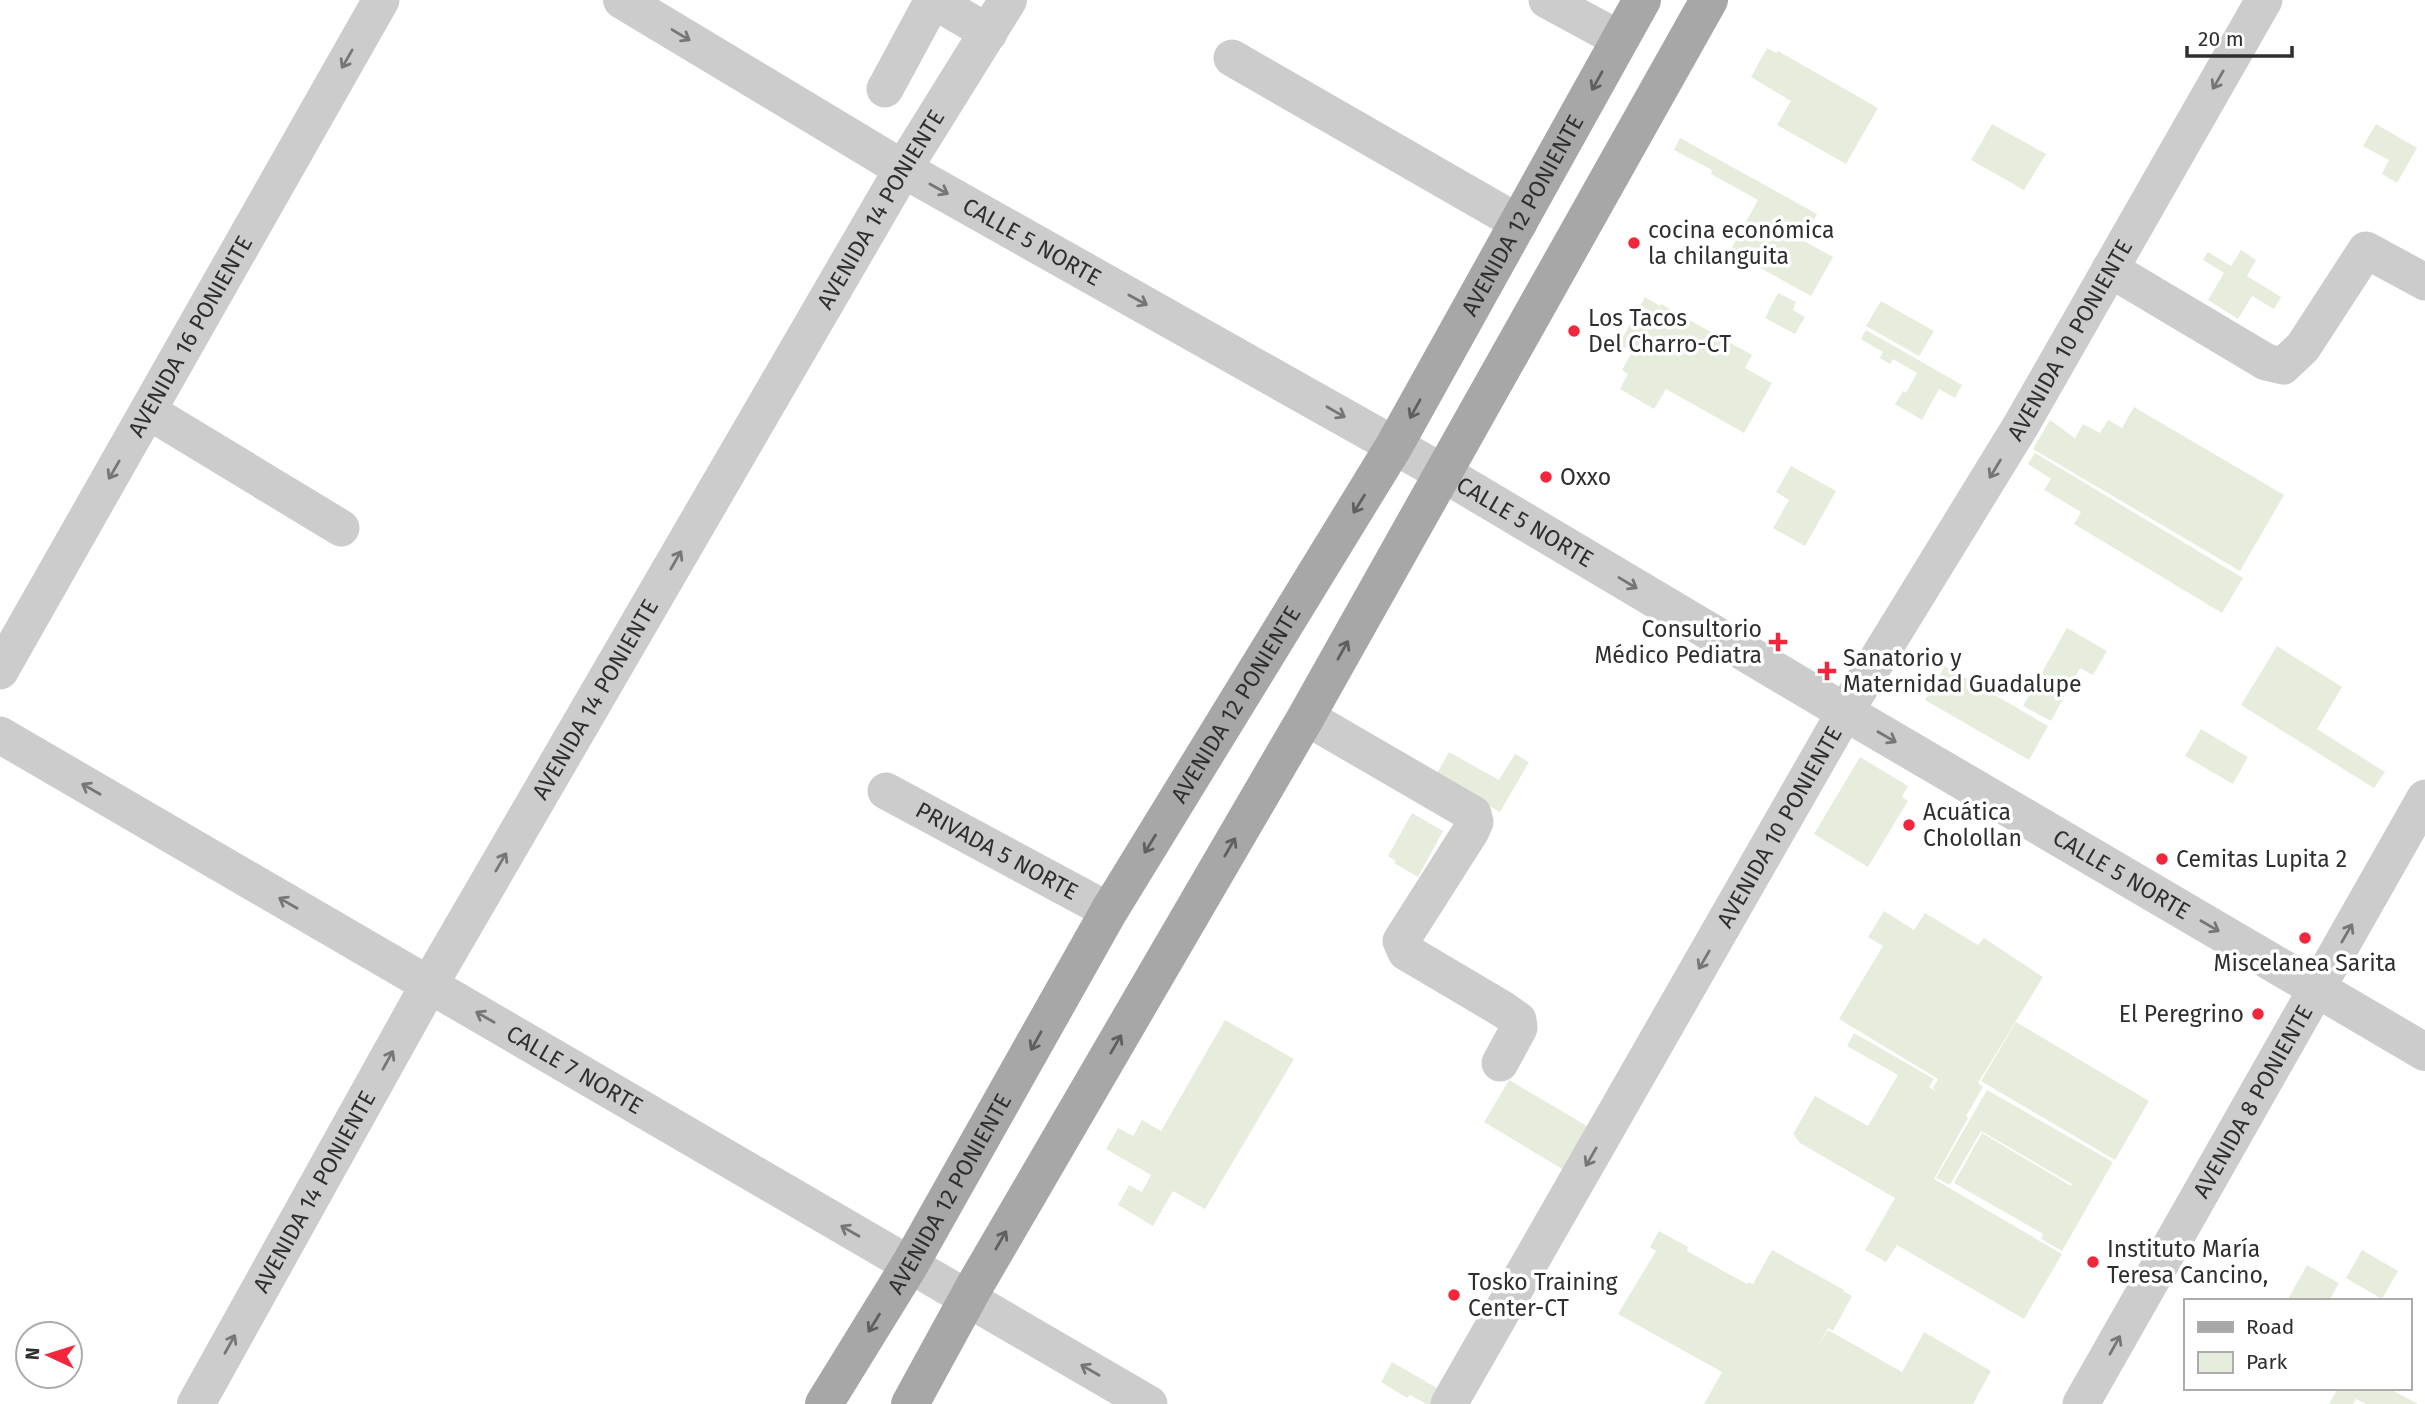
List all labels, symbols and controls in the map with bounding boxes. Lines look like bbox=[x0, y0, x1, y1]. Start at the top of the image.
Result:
scale bar bbox=[2187, 14, 2292, 58]
text: 20 m bbox=[2198, 26, 2244, 52]
one-way arrow bbox=[670, 28, 690, 42]
one-way arrow bbox=[340, 49, 354, 69]
one-way arrow bbox=[1590, 70, 1603, 91]
one-way arrow bbox=[2211, 70, 2225, 90]
street label: AVENIDA 14 PONIENTE bbox=[811, 104, 950, 314]
street label: AVENIDA 12 PONIENTE bbox=[1455, 110, 1589, 321]
one-way arrow bbox=[929, 182, 949, 196]
street label: CALLE 5 NORTE bbox=[958, 192, 1106, 292]
place label: cocina económica la chilanguita bbox=[1648, 216, 1834, 270]
street label: AVENIDA 16 PONIENTE bbox=[122, 231, 258, 442]
street label: AVENIDA 10 PONIENTE bbox=[2001, 234, 2138, 446]
marker: cocina económica la chilanguita bbox=[1626, 235, 1642, 251]
one-way arrow bbox=[1127, 293, 1147, 307]
place label: Los Tacos Del Charro-CT bbox=[1588, 304, 1731, 358]
marker: Los Tacos Del Charro-CT bbox=[1566, 323, 1582, 339]
one-way arrow bbox=[1408, 398, 1421, 419]
one-way arrow bbox=[1325, 406, 1346, 419]
one-way arrow bbox=[1987, 458, 2001, 478]
one-way arrow bbox=[107, 460, 121, 480]
place label: Oxxo bbox=[1560, 463, 1611, 491]
marker: Oxxo bbox=[1538, 469, 1554, 485]
street label: CALLE 5 NORTE bbox=[1451, 470, 1599, 573]
one-way arrow bbox=[1351, 494, 1365, 514]
one-way arrow bbox=[669, 550, 683, 570]
one-way arrow bbox=[1618, 576, 1638, 590]
street label: AVENIDA 14 PONIENTE bbox=[526, 594, 664, 804]
street label: AVENIDA 12 PONIENTE bbox=[1165, 601, 1307, 808]
place label: Consultorio Médico Pediatra bbox=[1594, 615, 1762, 669]
marker: Consultorio Médico Pediatra bbox=[1768, 632, 1788, 652]
one-way arrow bbox=[1337, 640, 1350, 661]
place label: Sanatorio y Maternidad Guadalupe bbox=[1843, 644, 2082, 698]
marker: Sanatorio y Maternidad Guadalupe bbox=[1817, 661, 1837, 681]
street label: AVENIDA 10 PONIENTE bbox=[1711, 721, 1848, 932]
one-way arrow bbox=[1876, 730, 1896, 744]
one-way arrow bbox=[82, 781, 102, 795]
street label: PRIVADA 5 NORTE bbox=[911, 796, 1083, 906]
place label: Acuática Cholollan bbox=[1923, 798, 2022, 852]
marker: Acuática Cholollan bbox=[1901, 817, 1917, 833]
street label: CALLE 5 NORTE bbox=[2048, 823, 2195, 925]
one-way arrow bbox=[1143, 834, 1157, 854]
one-way arrow bbox=[1223, 838, 1237, 858]
place label: Cemitas Lupita 2 bbox=[2176, 845, 2347, 873]
marker: Cemitas Lupita 2 bbox=[2154, 851, 2170, 867]
one-way arrow bbox=[494, 853, 508, 873]
one-way arrow bbox=[278, 896, 299, 909]
one-way arrow bbox=[2200, 919, 2220, 933]
one-way arrow bbox=[2340, 924, 2354, 944]
marker: Miscelanea Sarita bbox=[2297, 930, 2313, 946]
one-way arrow bbox=[1697, 949, 1711, 969]
place label: Miscelanea Sarita bbox=[2214, 949, 2396, 977]
place label: El Peregrino bbox=[2119, 1000, 2244, 1028]
street label: AVENIDA 8 PONIENTE bbox=[2187, 1000, 2319, 1203]
marker: El Peregrino bbox=[2250, 1006, 2266, 1022]
one-way arrow bbox=[475, 1010, 495, 1024]
street label: CALLE 7 NORTE bbox=[501, 1019, 648, 1120]
one-way arrow bbox=[1029, 1030, 1042, 1051]
one-way arrow bbox=[1109, 1034, 1123, 1054]
one-way arrow bbox=[382, 1050, 395, 1071]
street label: AVENIDA 14 PONIENTE bbox=[247, 1086, 381, 1298]
street label: AVENIDA 12 PONIENTE bbox=[881, 1088, 1017, 1299]
one-way arrow bbox=[1584, 1146, 1597, 1167]
one-way arrow bbox=[841, 1224, 861, 1238]
one-way arrow bbox=[994, 1231, 1008, 1251]
place label: Instituto María Teresa Cancino, bbox=[2107, 1235, 2268, 1289]
marker: Instituto María Teresa Cancino, bbox=[2085, 1254, 2101, 1270]
place label: Tosko Training Center-CT bbox=[1468, 1268, 1618, 1322]
marker: Tosko Training Center-CT bbox=[1446, 1287, 1462, 1303]
legend bbox=[2184, 1299, 2411, 1390]
one-way arrow bbox=[866, 1313, 880, 1333]
text: Road bbox=[2246, 1314, 2294, 1340]
north arrow bbox=[14, 1320, 84, 1390]
one-way arrow bbox=[223, 1335, 237, 1355]
one-way arrow bbox=[2108, 1335, 2122, 1355]
text: N bbox=[21, 1347, 44, 1361]
text: Park bbox=[2246, 1349, 2288, 1375]
one-way arrow bbox=[1080, 1363, 1100, 1377]

